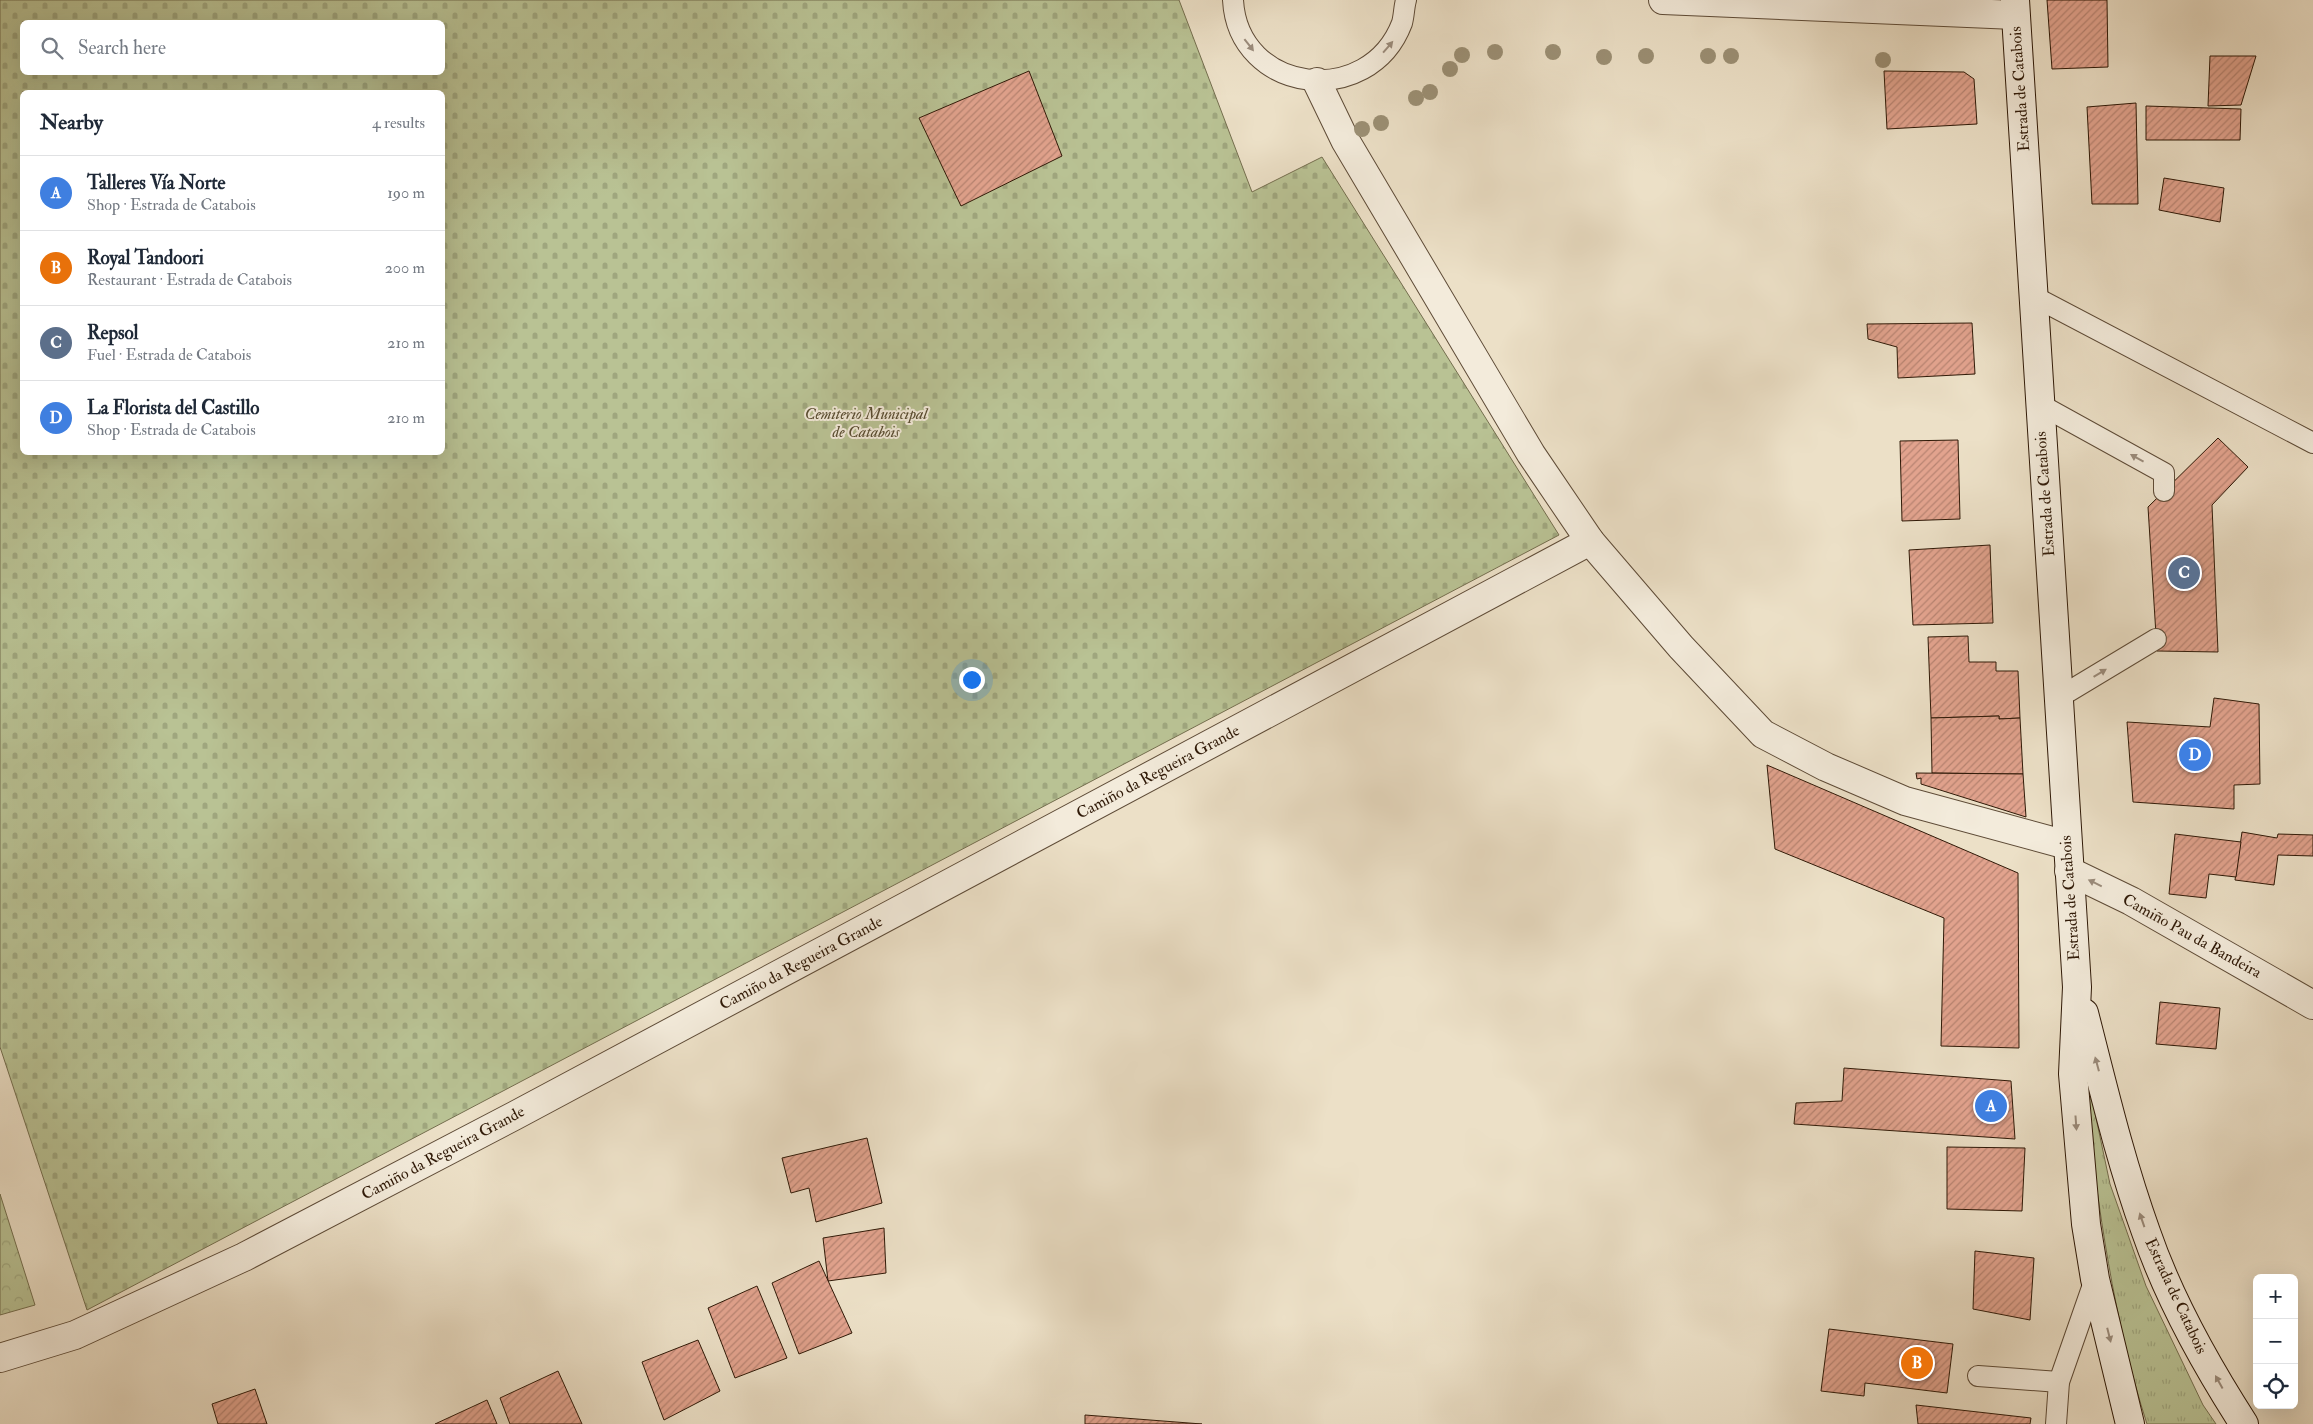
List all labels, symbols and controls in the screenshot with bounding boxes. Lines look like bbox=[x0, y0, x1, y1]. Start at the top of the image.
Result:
search box bbox=[20, 20, 445, 75]
street label: Estrada de Catabois bbox=[2006, 26, 2034, 152]
icon: search bbox=[38, 34, 66, 62]
text: Search here bbox=[78, 36, 166, 60]
one-way arrow bbox=[1244, 38, 1254, 52]
one-way arrow bbox=[1382, 41, 1394, 53]
text: Nearby bbox=[40, 109, 103, 136]
text: 4 results bbox=[372, 113, 425, 133]
text: Talleres Vía Norte bbox=[87, 171, 226, 195]
text: A bbox=[51, 183, 61, 203]
text: 190 m bbox=[387, 183, 425, 203]
text: Shop · Estrada de Catabois bbox=[87, 195, 256, 215]
text: Royal Tandoori bbox=[87, 246, 204, 270]
text: B bbox=[51, 258, 61, 278]
text: 200 m bbox=[385, 258, 425, 278]
text: Restaurant · Estrada de Catabois bbox=[87, 270, 292, 290]
text: Repsol bbox=[87, 321, 138, 345]
text: C bbox=[50, 333, 62, 353]
text: 210 m bbox=[387, 333, 425, 353]
text: Fuel · Estrada de Catabois bbox=[87, 345, 251, 365]
text: La Florista del Castillo bbox=[87, 396, 259, 420]
park label: Cemiterio Municipal de Catabois bbox=[805, 404, 929, 442]
text: D bbox=[49, 408, 63, 428]
text: 210 m bbox=[387, 408, 425, 428]
text: Shop · Estrada de Catabois bbox=[87, 420, 256, 440]
street label: Estrada de Catabois bbox=[2031, 431, 2059, 557]
one-way arrow bbox=[2130, 454, 2145, 462]
pin: C bbox=[2168, 554, 2200, 592]
your location bbox=[959, 667, 985, 693]
one-way arrow bbox=[2093, 668, 2106, 677]
street label: Camiño da Regueira Grande bbox=[1073, 720, 1243, 824]
pin: D bbox=[2179, 736, 2211, 774]
street label: Estrada de Catabois bbox=[2056, 835, 2084, 961]
one-way arrow bbox=[2088, 879, 2102, 887]
street label: Camiño Pau da Bandeira bbox=[2119, 889, 2265, 983]
street label: Camiño da Regueira Grande bbox=[716, 911, 886, 1015]
one-way arrow bbox=[2093, 1056, 2101, 1071]
pin: A bbox=[1975, 1087, 2007, 1125]
street label: Camiño da Regueira Grande bbox=[358, 1101, 528, 1205]
one-way arrow bbox=[2073, 1115, 2081, 1131]
one-way arrow bbox=[2138, 1212, 2146, 1227]
street label: Estrada de Catabois bbox=[2140, 1235, 2212, 1357]
map controls bbox=[2253, 1274, 2298, 1409]
button: + bbox=[2253, 1274, 2298, 1319]
button: − bbox=[2253, 1319, 2298, 1364]
one-way arrow bbox=[2105, 1328, 2113, 1343]
pin: B bbox=[1901, 1344, 1933, 1382]
button: locate bbox=[2253, 1364, 2298, 1409]
one-way arrow bbox=[2215, 1375, 2223, 1390]

